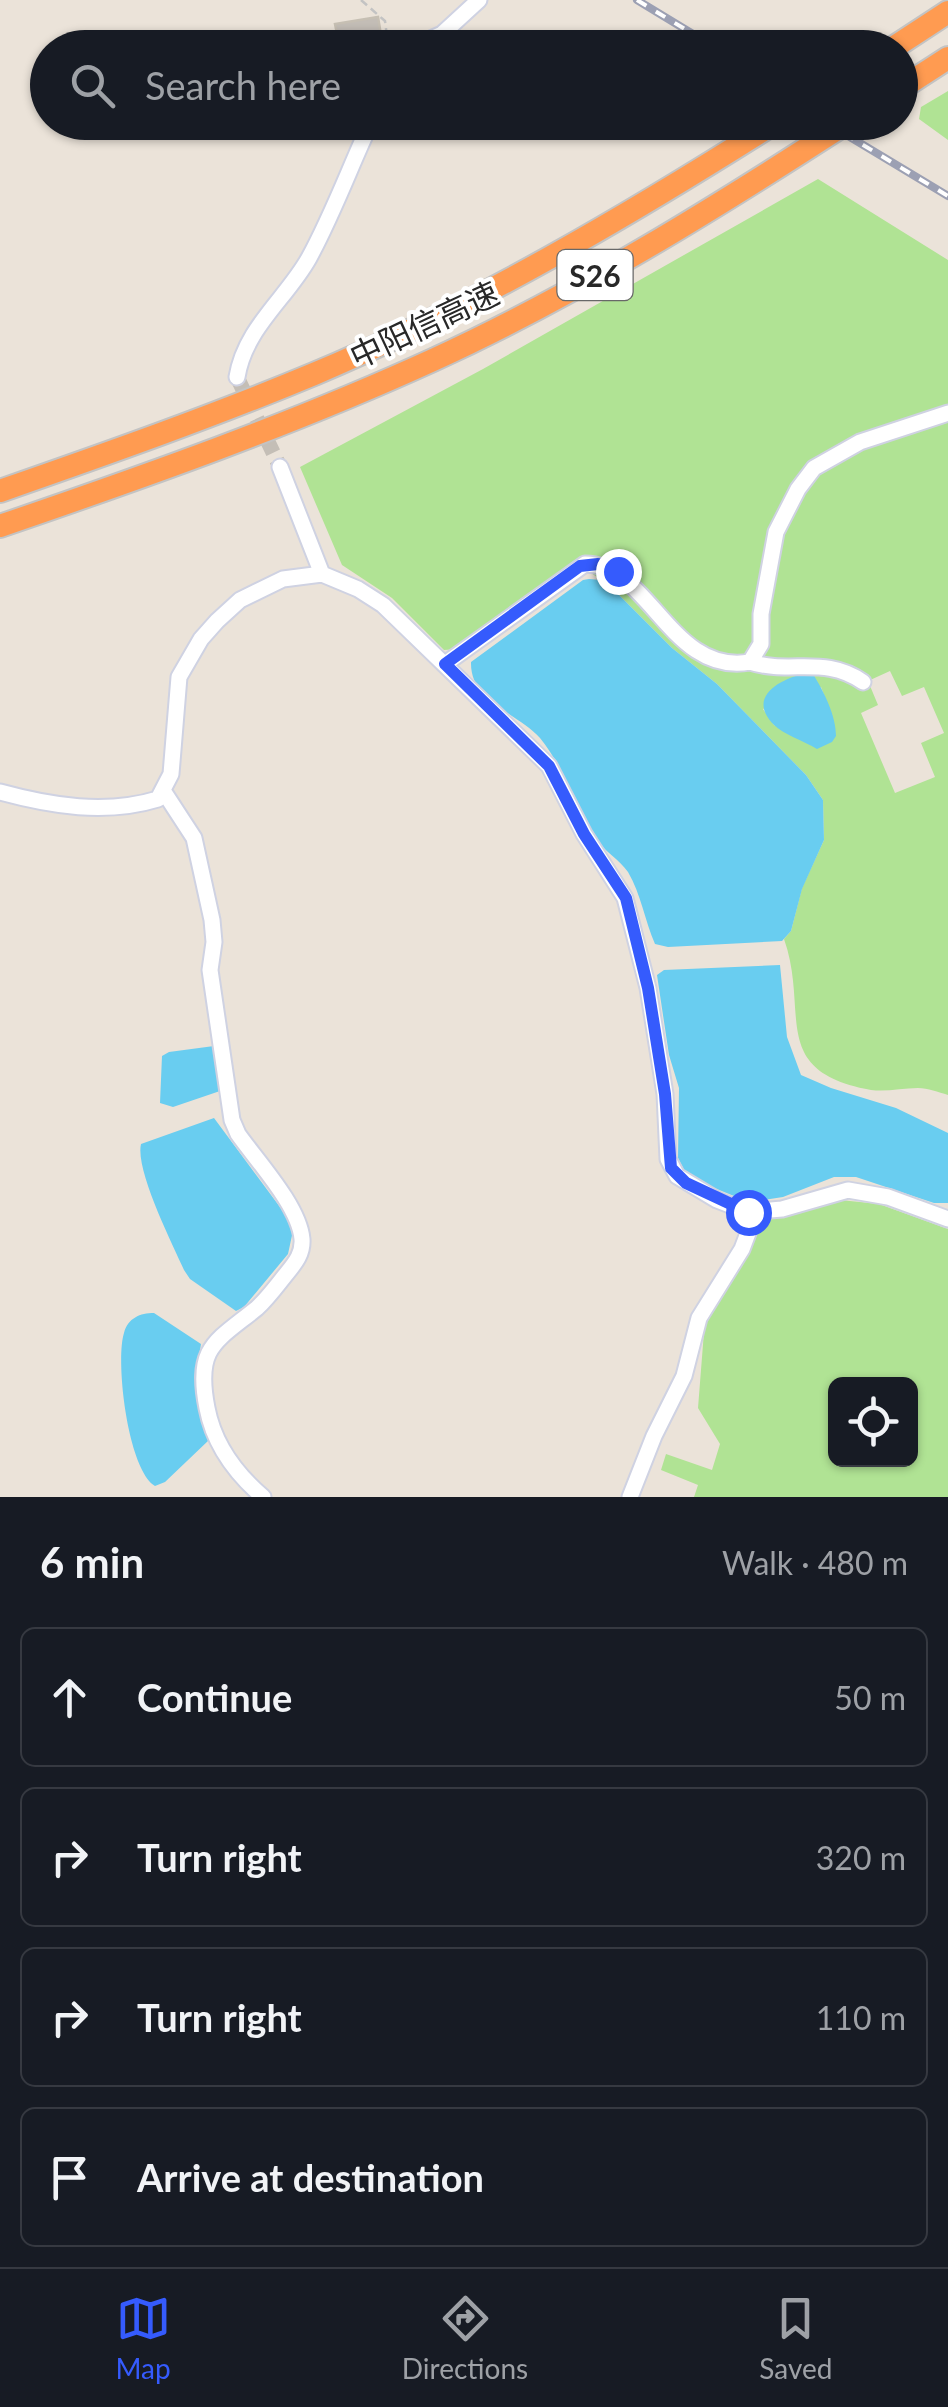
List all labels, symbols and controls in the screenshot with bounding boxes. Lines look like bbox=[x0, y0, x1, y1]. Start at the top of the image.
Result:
search box bbox=[30, 30, 918, 140]
icon: search bbox=[65, 58, 120, 113]
text: Search here bbox=[145, 62, 341, 108]
road number: S26 bbox=[558, 250, 632, 300]
street label: 中阳信高速 bbox=[343, 273, 505, 375]
route end bbox=[596, 549, 642, 595]
route start bbox=[726, 1190, 772, 1236]
map controls bbox=[828, 1377, 918, 1467]
button: locate bbox=[828, 1377, 918, 1467]
text: 6 min bbox=[40, 1537, 144, 1587]
text: Walk · 480 m bbox=[722, 1543, 908, 1582]
icon: ahead bbox=[42, 1670, 97, 1725]
text: Continue bbox=[137, 1674, 292, 1720]
text: 50 m bbox=[834, 1678, 906, 1717]
icon: right bbox=[42, 1830, 97, 1885]
text: Turn right bbox=[137, 1834, 302, 1880]
text: 320 m bbox=[816, 1838, 906, 1877]
icon: right bbox=[42, 1990, 97, 2045]
text: Turn right bbox=[137, 1994, 302, 2040]
text: 110 m bbox=[816, 1998, 906, 2037]
icon: arrive bbox=[42, 2150, 97, 2205]
text: Arrive at destination bbox=[137, 2154, 484, 2200]
tab: Map bbox=[116, 2291, 171, 2385]
tab: Directions bbox=[402, 2291, 528, 2385]
tab: Saved bbox=[759, 2291, 832, 2385]

